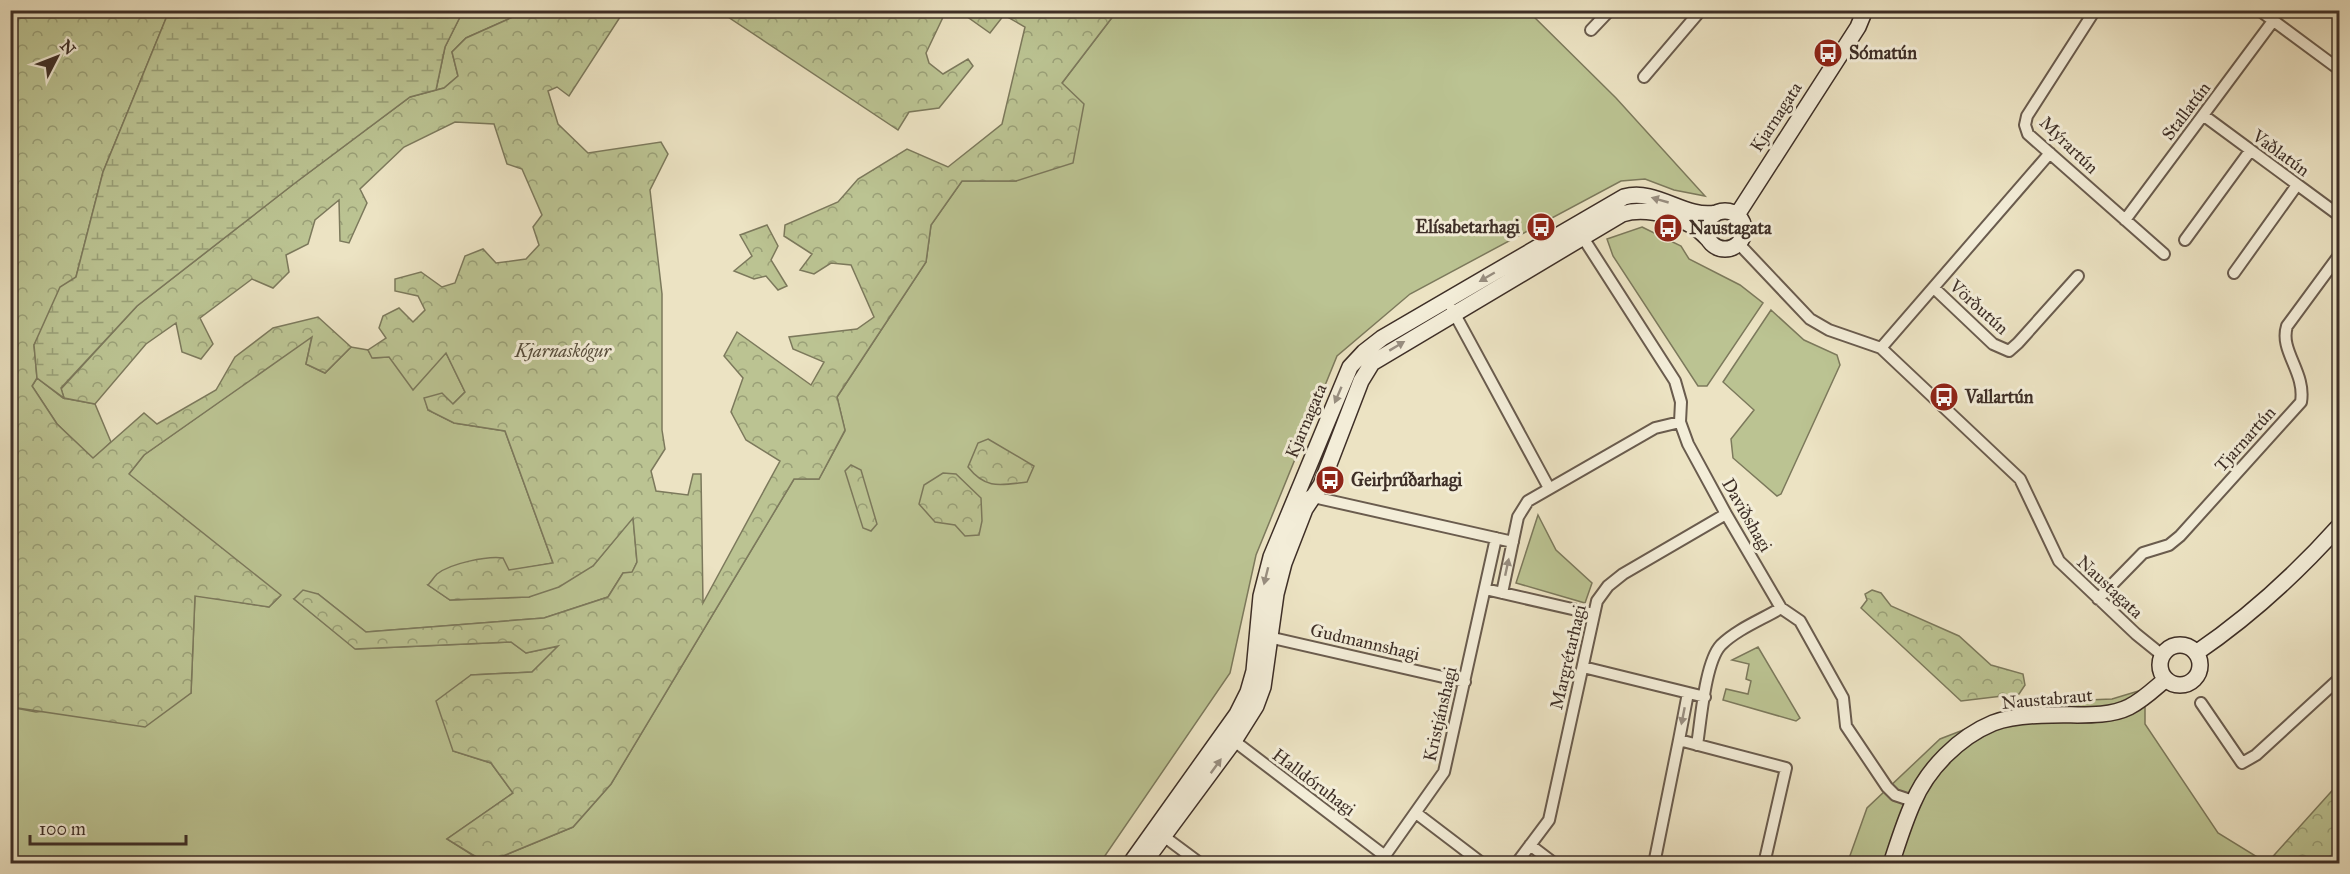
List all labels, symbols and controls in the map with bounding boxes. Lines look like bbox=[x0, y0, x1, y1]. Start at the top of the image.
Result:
north arrow bbox=[27, 27, 87, 87]
text: N bbox=[56, 36, 80, 59]
bus stop icon: Sómatún bbox=[1812, 37, 1844, 69]
place label: Sómatún bbox=[1849, 42, 1917, 64]
street label: Stallatún bbox=[2157, 77, 2215, 145]
street label: Kjarnagata bbox=[1745, 78, 1808, 157]
street label: Mýrartún bbox=[2035, 112, 2103, 179]
street label: Vaðlatún bbox=[2247, 124, 2314, 181]
one-way arrow bbox=[1651, 194, 1669, 204]
bus stop icon: Elísabetarhagi bbox=[1525, 211, 1557, 243]
bus stop icon: Naustagata bbox=[1652, 212, 1684, 244]
place label: Elísabetarhagi bbox=[1415, 216, 1521, 239]
place label: Naustagata bbox=[1689, 217, 1772, 240]
one-way arrow bbox=[1478, 272, 1495, 282]
street label: Vörðutún bbox=[1944, 274, 2013, 339]
park label: Kjarnaskógur bbox=[514, 340, 612, 362]
one-way arrow bbox=[1389, 341, 1405, 352]
street label: Kjarnagata bbox=[1280, 380, 1333, 462]
bus stop icon: Vallartún bbox=[1928, 381, 1960, 413]
place label: Vallartún bbox=[1964, 386, 2034, 408]
one-way arrow bbox=[1334, 387, 1343, 404]
street label: Tjarnartún bbox=[2210, 401, 2280, 476]
bus stop icon: Geirþrúðarhagi bbox=[1314, 464, 1346, 496]
place label: Geirþrúðarhagi bbox=[1351, 469, 1463, 492]
street label: Daviðshagi bbox=[1716, 474, 1777, 556]
street label: Naustagata bbox=[2072, 551, 2148, 624]
one-way arrow bbox=[1503, 558, 1512, 577]
one-way arrow bbox=[1261, 567, 1270, 585]
street label: Margrétarhagi bbox=[1545, 602, 1592, 712]
street label: Gudmannshagi bbox=[1308, 619, 1422, 666]
street label: Kristjánshagi bbox=[1418, 664, 1463, 764]
street label: Naustabraut bbox=[2000, 684, 2094, 714]
one-way arrow bbox=[1678, 707, 1687, 726]
street label: Halldóruhagi bbox=[1267, 744, 1360, 821]
one-way arrow bbox=[1209, 758, 1221, 773]
scale bar bbox=[30, 808, 186, 846]
text: 100 m bbox=[39, 818, 86, 840]

